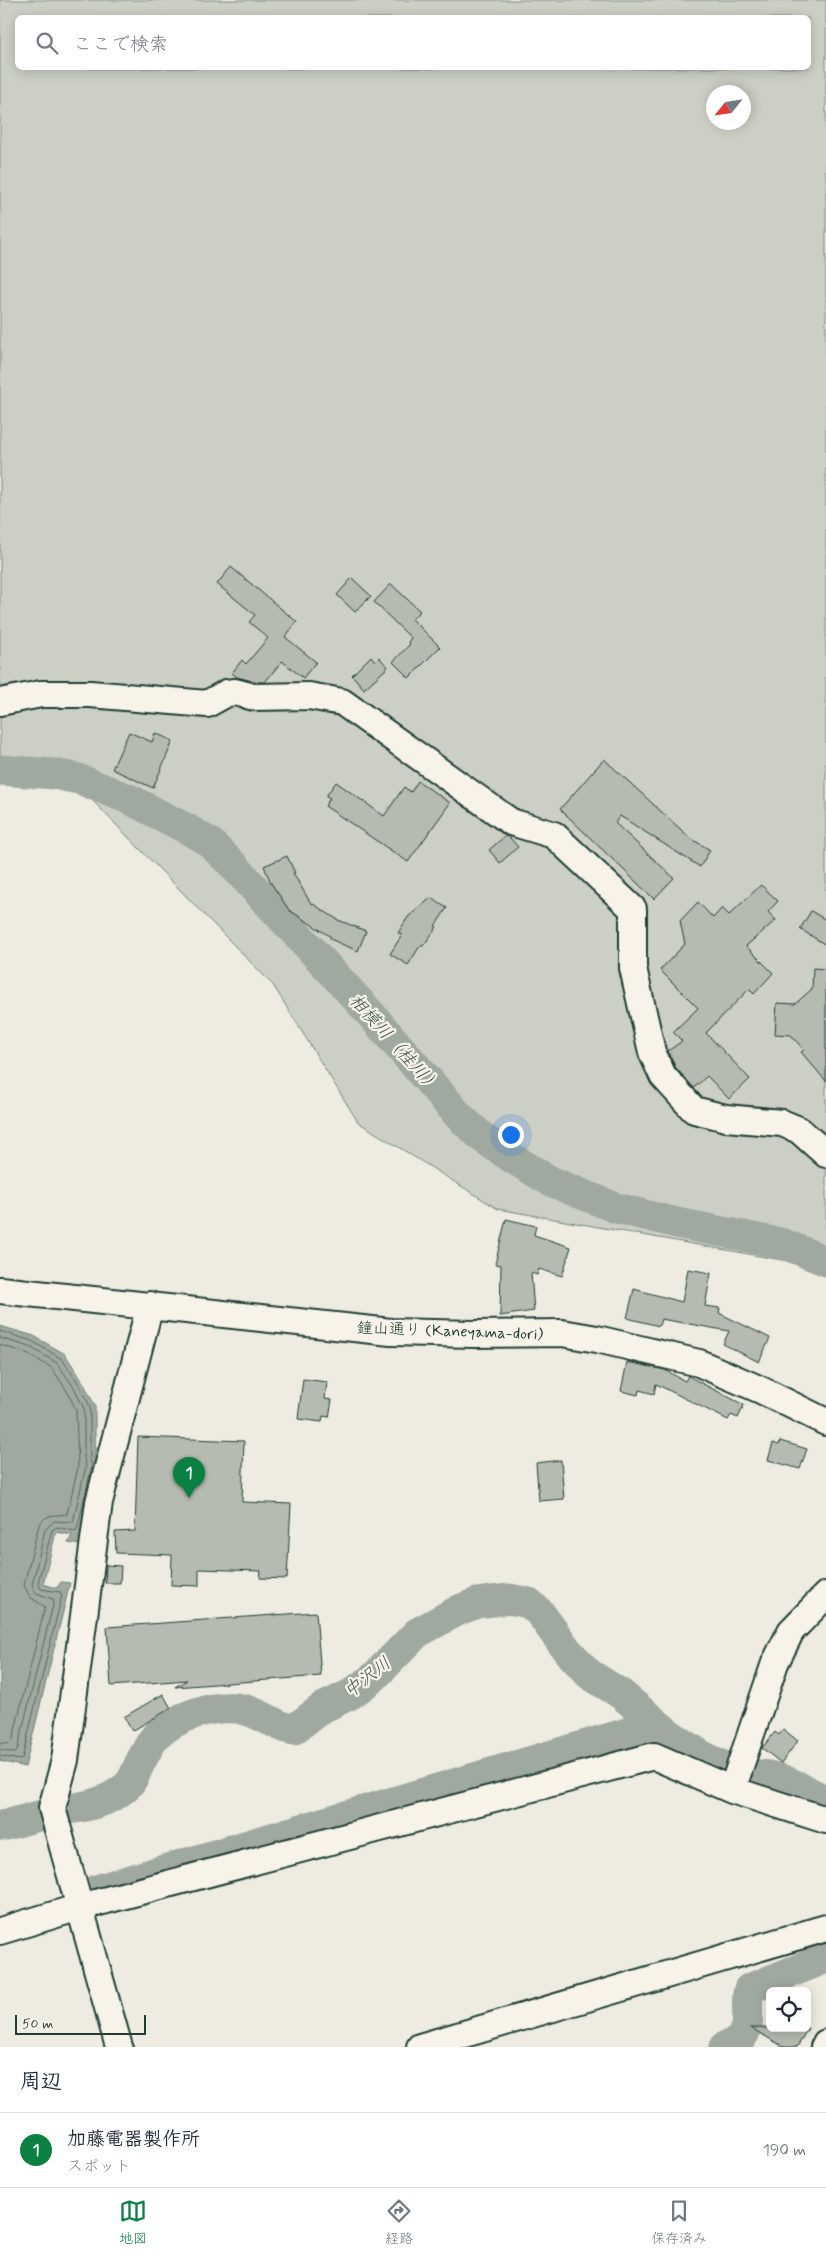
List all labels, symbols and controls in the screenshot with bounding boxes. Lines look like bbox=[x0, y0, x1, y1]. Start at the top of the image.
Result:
search box bbox=[15, 15, 811, 70]
icon: search bbox=[33, 29, 61, 57]
text: ここで検索 bbox=[73, 32, 168, 57]
north arrow bbox=[706, 85, 751, 130]
water label: 相模川（桂川） bbox=[343, 989, 445, 1099]
your location bbox=[498, 1122, 524, 1148]
street label: 鐘山通り (Kaneyama-dori) bbox=[357, 1318, 544, 1345]
pin: 1 bbox=[173, 1457, 205, 1498]
water label: 中沢川 bbox=[339, 1652, 396, 1704]
map controls bbox=[766, 1987, 811, 2032]
button: locate bbox=[766, 1987, 811, 2032]
scale bar bbox=[15, 2012, 146, 2035]
text: 50 m bbox=[22, 2015, 53, 2033]
text: 周辺 bbox=[20, 2068, 62, 2096]
text: 加藤電器製作所 bbox=[67, 2127, 200, 2152]
text: 1 bbox=[32, 2140, 40, 2161]
text: 190 m bbox=[763, 2140, 806, 2161]
text: スポット bbox=[67, 2156, 131, 2177]
tab: 地図 bbox=[119, 2197, 147, 2248]
tab: 経路 bbox=[385, 2197, 413, 2248]
tab: 保存済み bbox=[651, 2197, 707, 2248]

